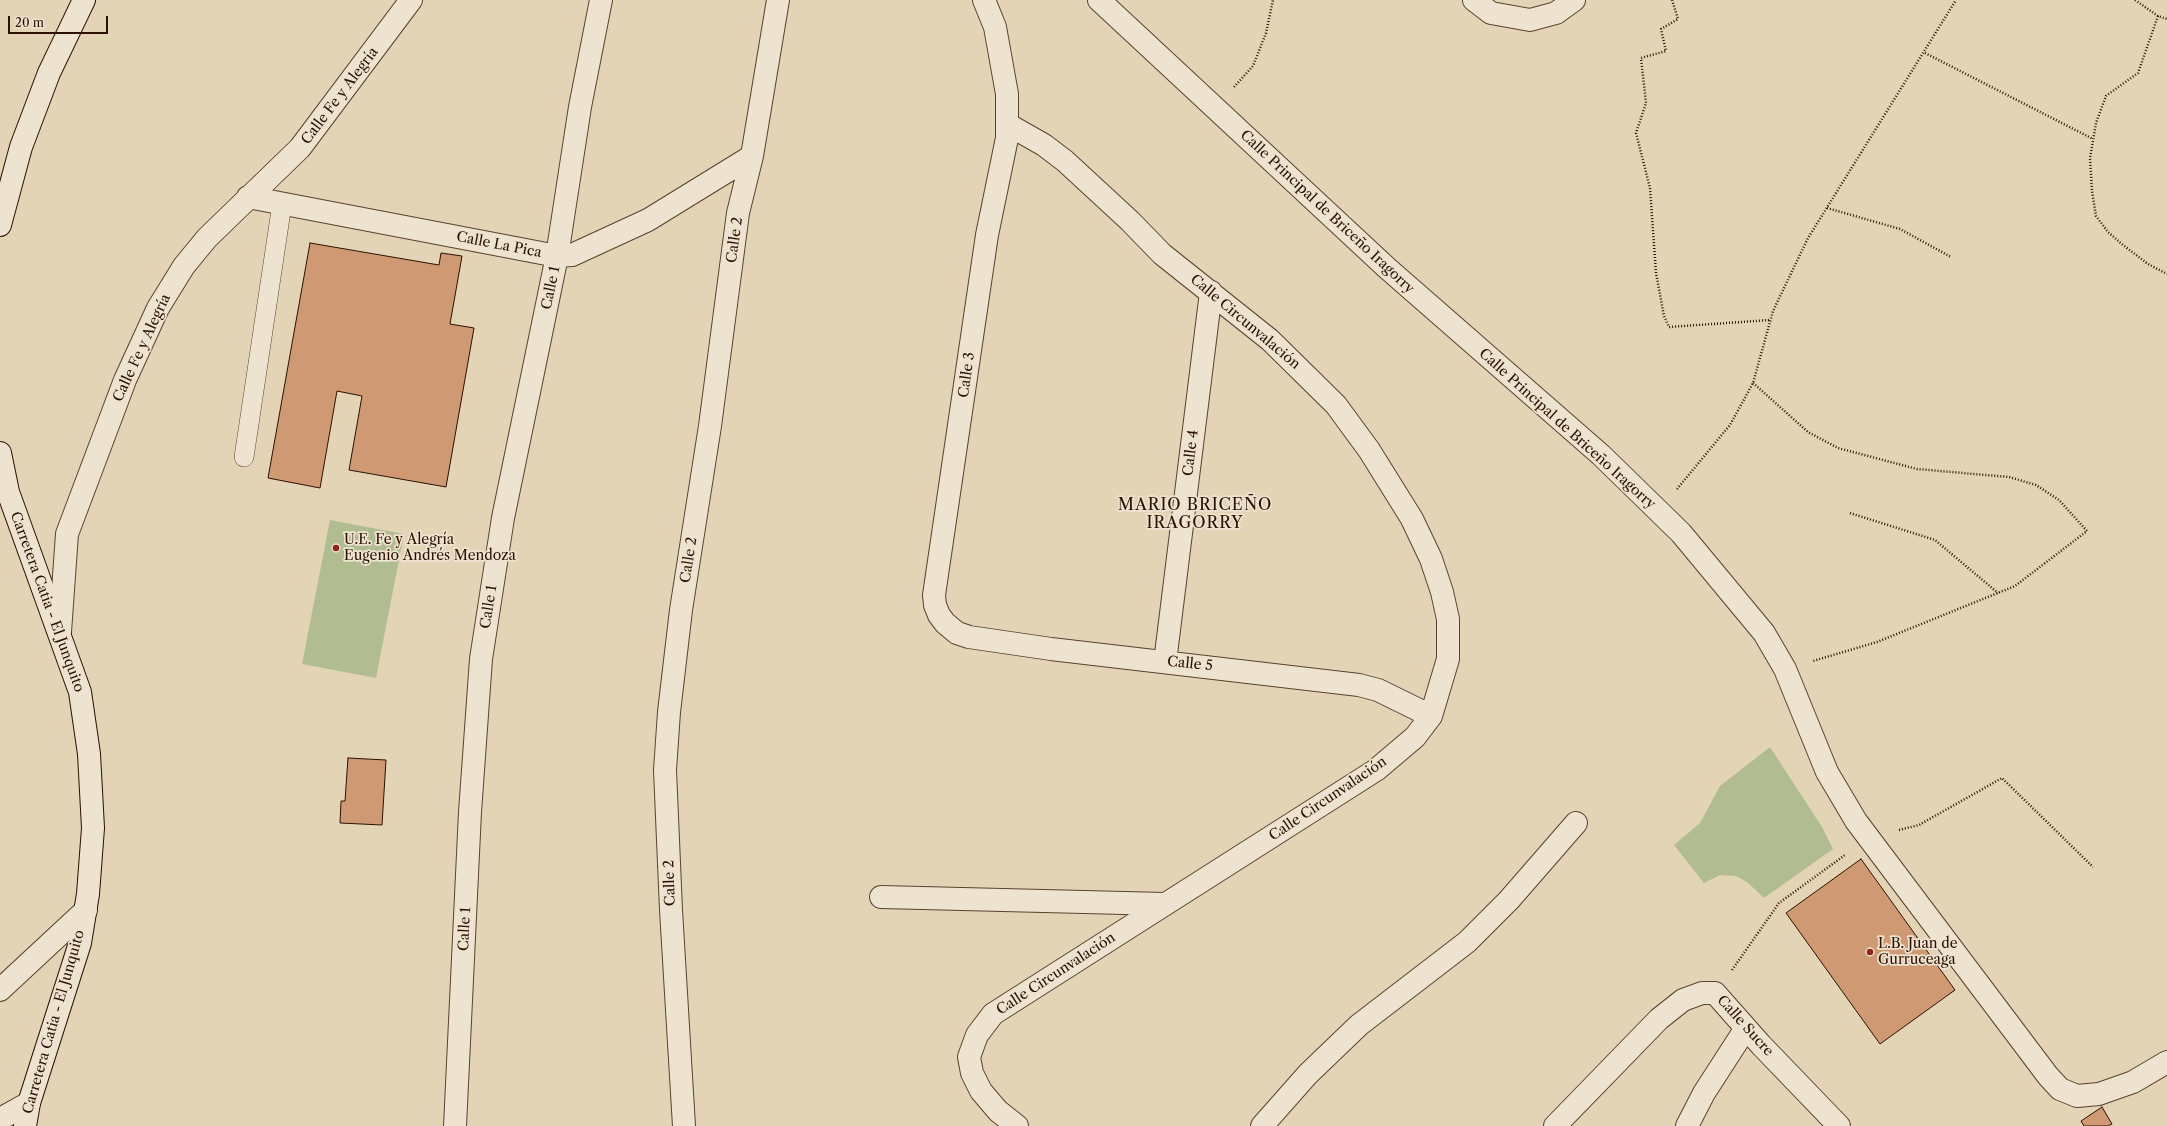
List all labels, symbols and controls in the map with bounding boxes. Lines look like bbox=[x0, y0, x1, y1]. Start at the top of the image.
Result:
scale bar bbox=[10, 8, 110, 34]
text: 20 m bbox=[15, 15, 44, 30]
street label: Calle Fe y Alegría bbox=[298, 44, 382, 148]
street label: Calle Principal de Briceño Iragorry bbox=[1237, 127, 1417, 297]
street label: Calle 2 bbox=[723, 216, 747, 264]
street label: Calle La Pica bbox=[455, 228, 543, 262]
street label: Calle 1 bbox=[538, 265, 564, 311]
street label: Calle Circunvalación bbox=[1187, 271, 1303, 373]
street label: Calle Fe y Alegría bbox=[110, 291, 174, 405]
street label: Calle Principal de Briceño Iragorry bbox=[1475, 345, 1659, 513]
street label: Calle 3 bbox=[955, 351, 979, 399]
street label: Calle 4 bbox=[1180, 429, 1202, 477]
district label: MARIO BRICEÑO IRAGORRY bbox=[1118, 495, 1272, 533]
street label: Carretera Catia - El Junquito bbox=[7, 510, 87, 694]
place label: U.E. Fe y Alegría Eugenio Andrés Mendoza bbox=[344, 532, 516, 564]
street label: Calle 2 bbox=[677, 536, 701, 584]
marker: U.E. Fe y Alegría Eugenio Andrés Mendoza bbox=[331, 543, 341, 553]
street label: Calle 1 bbox=[477, 584, 501, 630]
street label: Calle 5 bbox=[1166, 653, 1214, 675]
street label: Calle Circunvalación bbox=[1266, 753, 1390, 845]
street label: Calle 2 bbox=[661, 860, 679, 906]
street label: Calle 1 bbox=[455, 907, 475, 951]
street label: Carretera Catia - El Junquito bbox=[20, 928, 88, 1116]
street label: Calle Circunvalación bbox=[993, 929, 1119, 1019]
place label: L.B. Juan de Gurruceaga bbox=[1878, 936, 1958, 968]
marker: L.B. Juan de Gurruceaga bbox=[1865, 947, 1875, 957]
street label: Calle Sucre bbox=[1713, 992, 1777, 1060]

